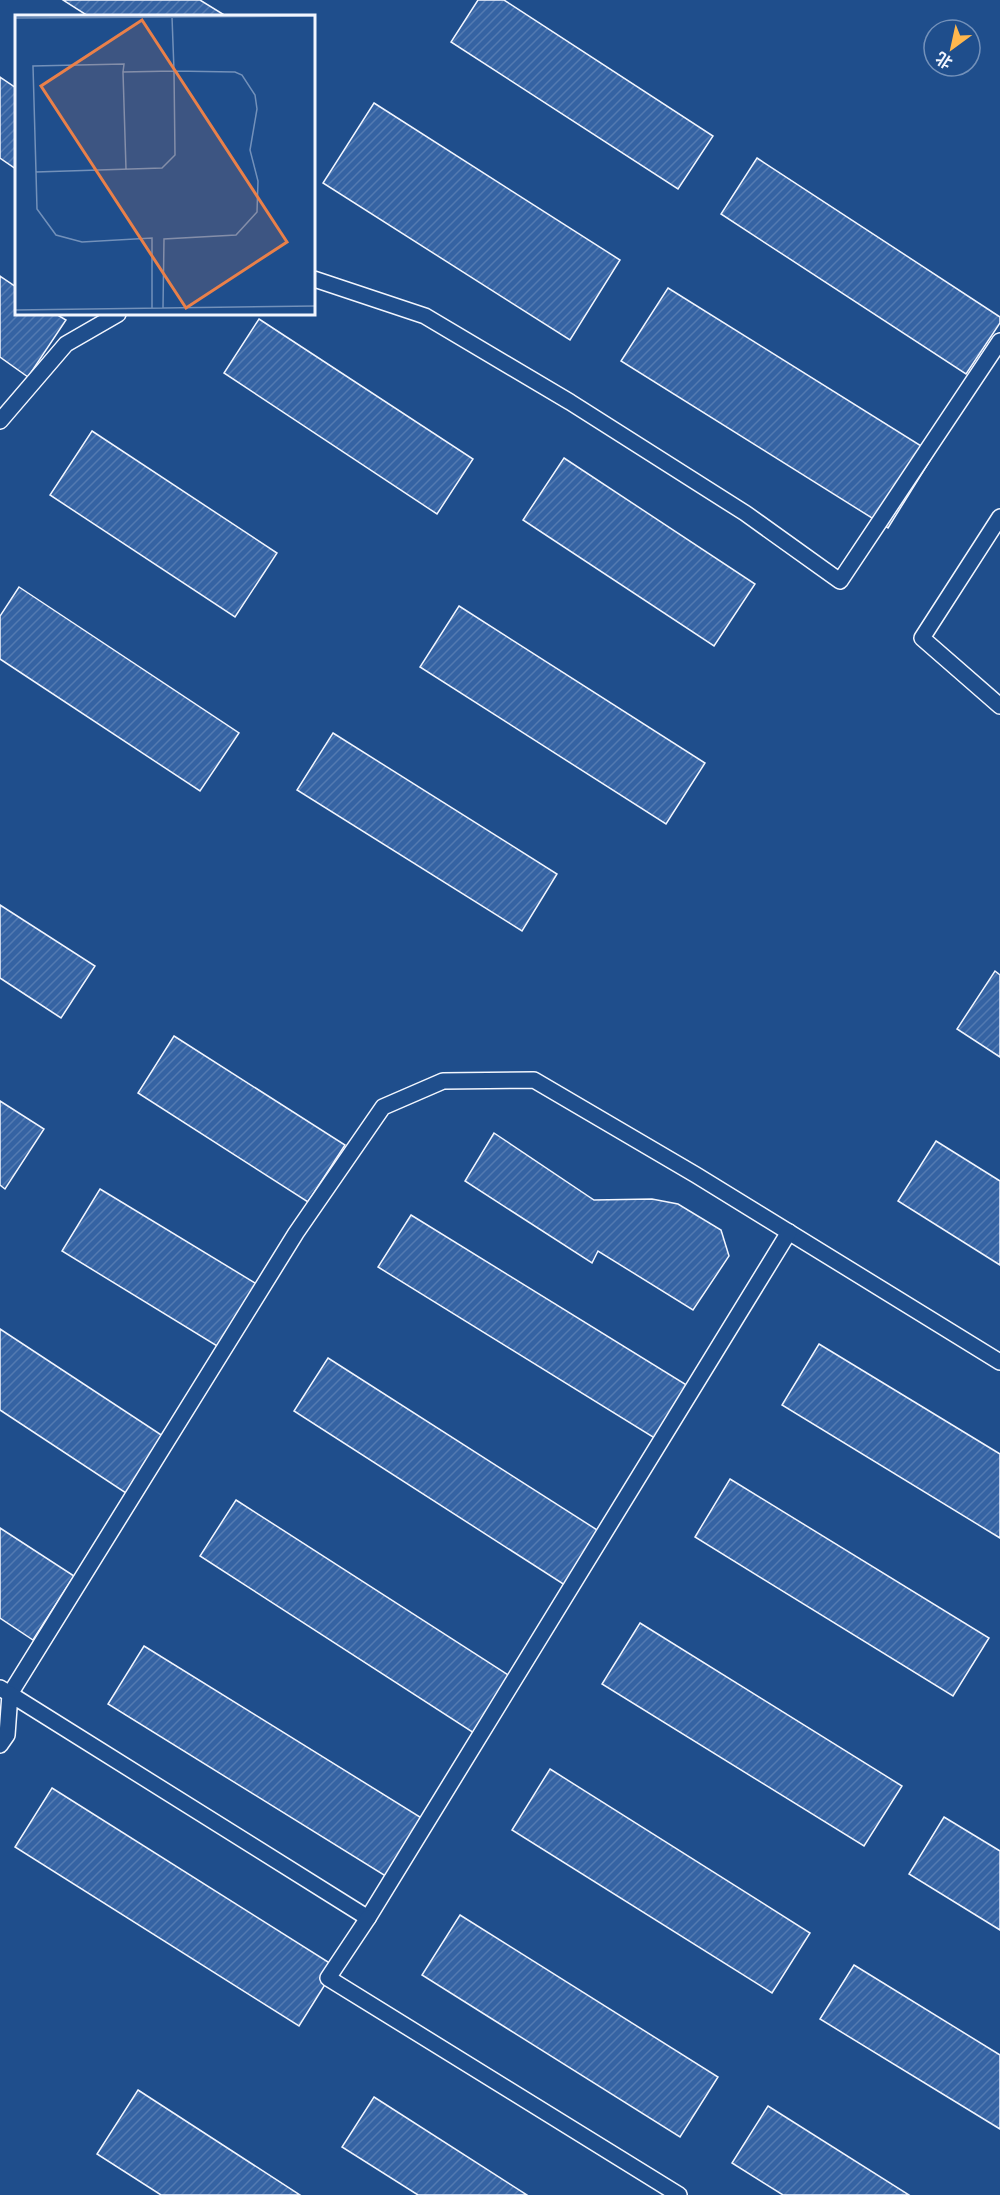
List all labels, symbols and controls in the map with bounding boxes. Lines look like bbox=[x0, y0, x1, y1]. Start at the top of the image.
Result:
inset map bbox=[15, 15, 315, 315]
north arrow bbox=[922, 18, 982, 78]
text: 北 bbox=[932, 48, 956, 72]

